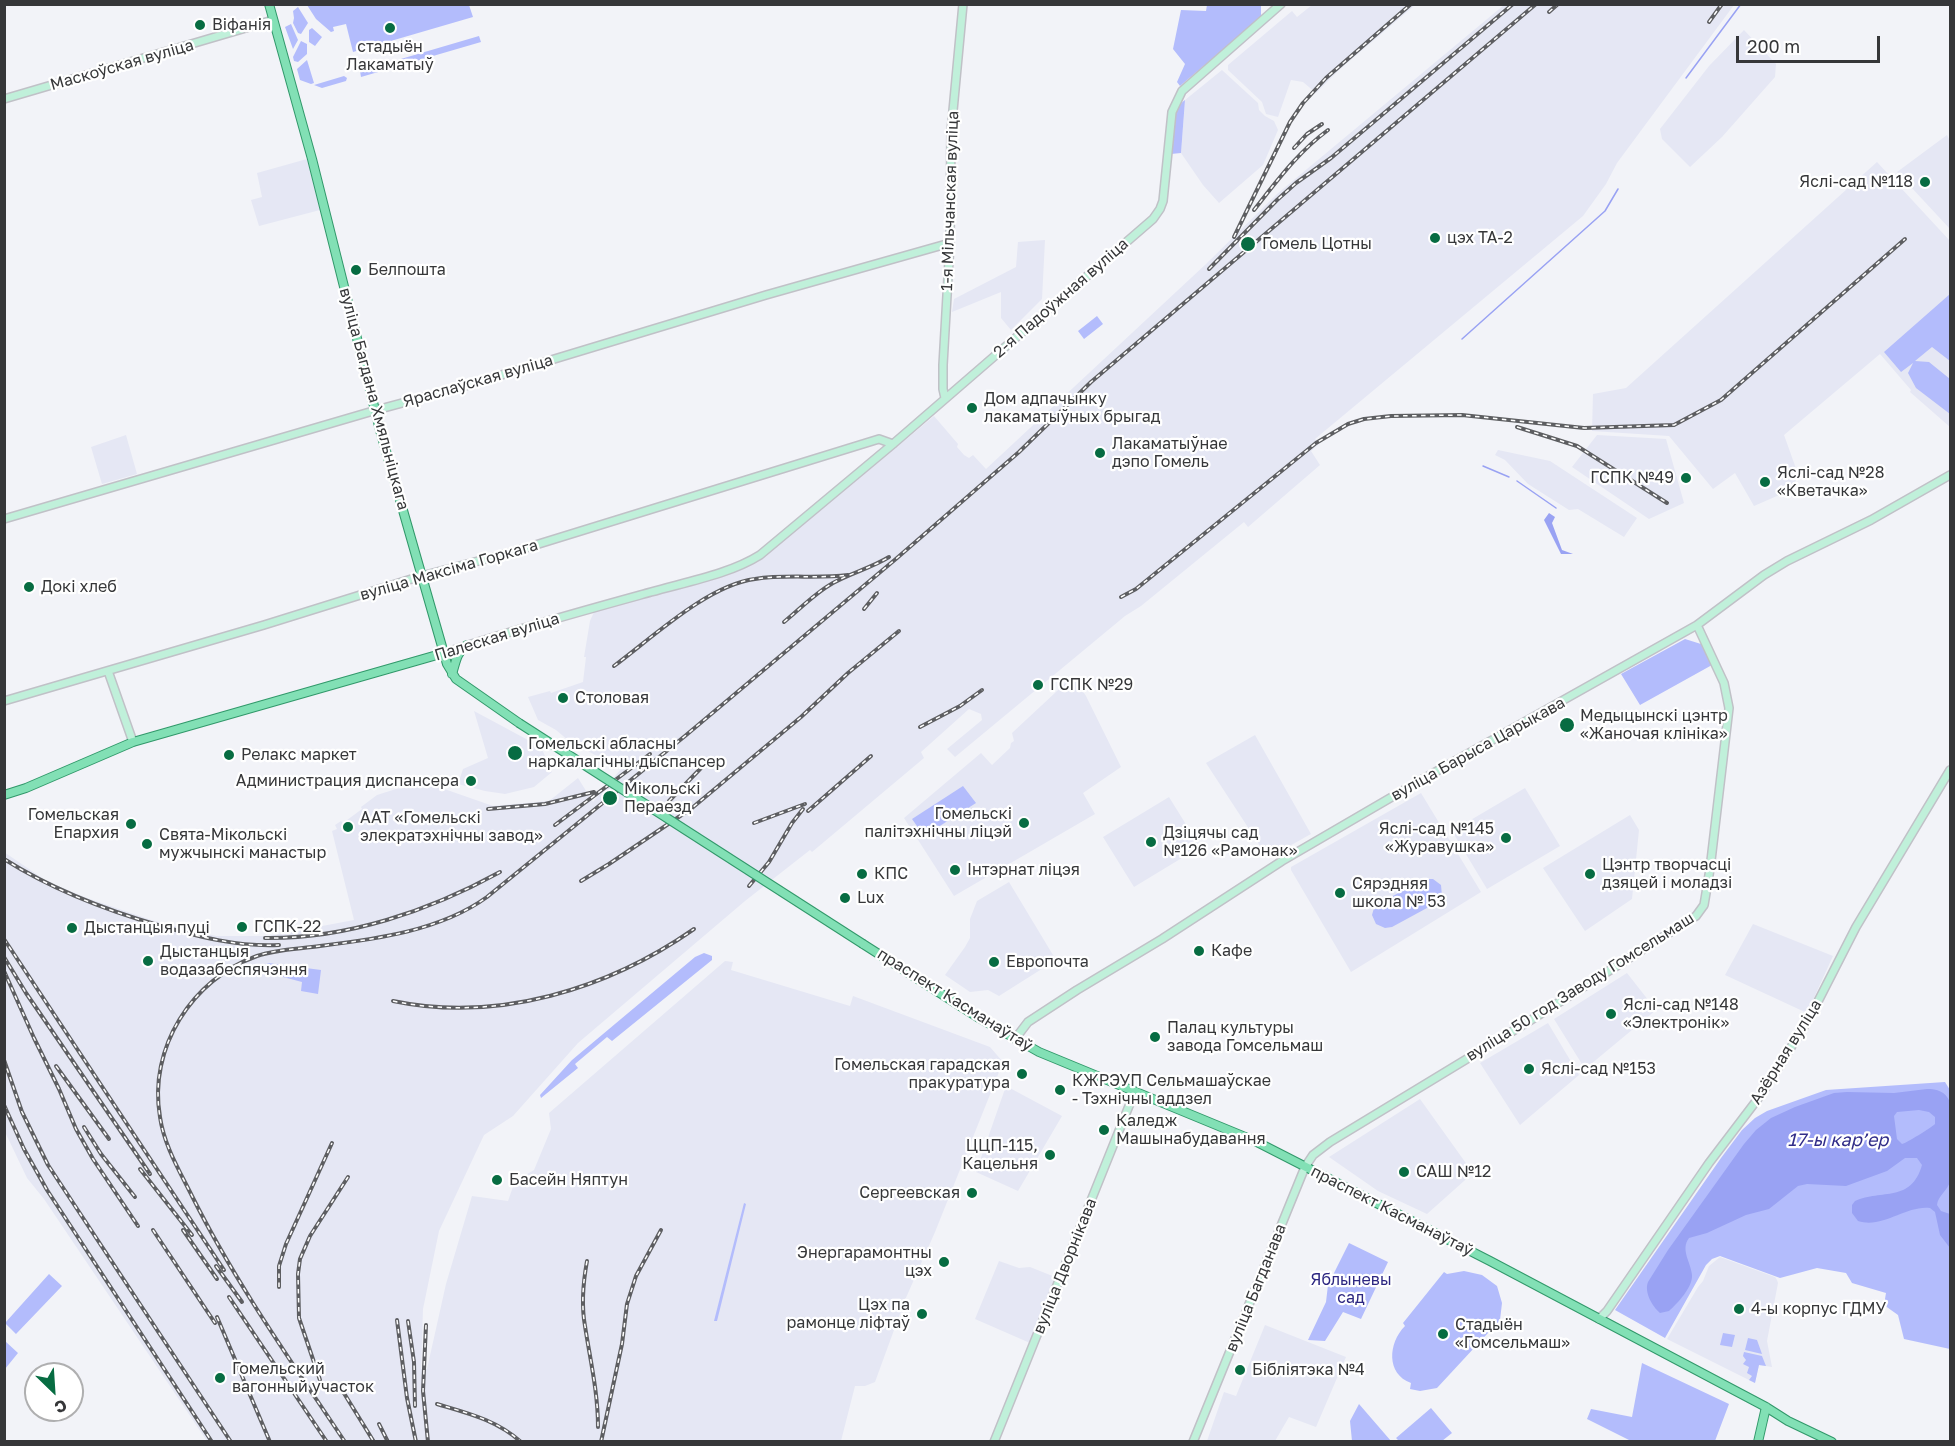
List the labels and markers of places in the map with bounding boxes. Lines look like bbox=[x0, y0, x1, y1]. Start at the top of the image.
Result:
place label: Віфанія bbox=[212, 15, 271, 35]
marker: Віфанія bbox=[193, 18, 207, 32]
marker: стадыён Лакаматыў bbox=[383, 21, 397, 35]
place label: стадыён Лакаматыў bbox=[346, 37, 434, 75]
place label: Яслі-сад №118 bbox=[1799, 172, 1913, 192]
marker: Яслі-сад №118 bbox=[1918, 175, 1932, 189]
place label: цэх ТА-2 bbox=[1447, 228, 1513, 248]
marker: цэх ТА-2 bbox=[1428, 231, 1442, 245]
place label: Гомель Цотны bbox=[1262, 234, 1372, 254]
marker: Гомель Цотны bbox=[1239, 235, 1257, 253]
place label: Белпошта bbox=[368, 260, 446, 280]
marker: Белпошта bbox=[349, 263, 363, 277]
place label: Дом адпачынку лакаматыўных брыгад bbox=[984, 389, 1160, 427]
marker: Дом адпачынку лакаматыўных брыгад bbox=[965, 401, 979, 415]
place label: Лакаматыўнае дэпо Гомель bbox=[1112, 434, 1228, 472]
marker: Лакаматыўнае дэпо Гомель bbox=[1093, 446, 1107, 460]
place label: Яслі-сад №28 «Кветачка» bbox=[1777, 463, 1884, 501]
place label: ГСПК №49 bbox=[1590, 468, 1674, 488]
marker: ГСПК №49 bbox=[1679, 471, 1693, 485]
marker: Яслі-сад №28 «Кветачка» bbox=[1758, 475, 1772, 489]
place label: Докі хлеб bbox=[41, 577, 117, 597]
marker: Докі хлеб bbox=[22, 580, 36, 594]
place label: ГСПК №29 bbox=[1050, 675, 1133, 695]
marker: ГСПК №29 bbox=[1031, 678, 1045, 692]
place label: Столовая bbox=[575, 688, 649, 708]
marker: Столовая bbox=[556, 691, 570, 705]
place label: Медыцынскі цэнтр «Жаночая клініка» bbox=[1580, 706, 1728, 744]
marker: Медыцынскі цэнтр «Жаночая клініка» bbox=[1558, 716, 1576, 734]
place label: Гомельскі абласны наркалагічны дыспансер bbox=[528, 734, 725, 772]
marker: Гомельскі абласны наркалагічны дыспансер bbox=[506, 744, 524, 762]
place label: Релакс маркет bbox=[241, 745, 357, 765]
marker: Релакс маркет bbox=[222, 748, 236, 762]
place label: Администрация диспансера bbox=[236, 771, 459, 791]
marker: Администрация диспансера bbox=[464, 774, 478, 788]
place label: Мікольскі Пераезд bbox=[624, 779, 700, 817]
marker: Мікольскі Пераезд bbox=[601, 789, 619, 807]
place label: Гомельскі палітэхнічны ліцэй bbox=[864, 804, 1012, 842]
place label: Гомельская Епархия bbox=[28, 805, 119, 843]
place label: ААТ «Гомельскі элекратэхнічны завод» bbox=[360, 808, 543, 846]
marker: Гомельскі палітэхнічны ліцэй bbox=[1017, 816, 1031, 830]
marker: Гомельская Епархия bbox=[124, 817, 138, 831]
place label: Яслі-сад №145 «Журавушка» bbox=[1379, 819, 1494, 857]
marker: ААТ «Гомельскі элекратэхнічны завод» bbox=[341, 820, 355, 834]
place label: Дзіцячы сад №126 «Рамонак» bbox=[1163, 823, 1297, 861]
place label: Свята-Мікольскі мужчынскі манастыр bbox=[159, 825, 326, 863]
marker: Яслі-сад №145 «Журавушка» bbox=[1499, 831, 1513, 845]
marker: Дзіцячы сад №126 «Рамонак» bbox=[1144, 835, 1158, 849]
marker: Свята-Мікольскі мужчынскі манастыр bbox=[140, 837, 154, 851]
place label: Цэнтр творчасці дзяцей і моладзі bbox=[1602, 855, 1732, 893]
place label: Інтэрнат ліцэя bbox=[967, 860, 1080, 880]
marker: Інтэрнат ліцэя bbox=[948, 863, 962, 877]
place label: КПС bbox=[874, 864, 908, 884]
marker: КПС bbox=[855, 867, 869, 881]
marker: Цэнтр творчасці дзяцей і моладзі bbox=[1583, 867, 1597, 881]
place label: Сярэдняя школа № 53 bbox=[1352, 874, 1446, 912]
marker: Сярэдняя школа № 53 bbox=[1333, 886, 1347, 900]
place label: Lux bbox=[857, 888, 884, 908]
marker: Lux bbox=[838, 891, 852, 905]
place label: ГСПК-22 bbox=[254, 917, 321, 937]
place label: Дыстанцыя пуці bbox=[84, 918, 210, 938]
marker: ГСПК-22 bbox=[235, 920, 249, 934]
marker: Дыстанцыя пуці bbox=[65, 921, 79, 935]
place label: Кафе bbox=[1211, 941, 1252, 961]
place label: Дыстанцыя водазабеспячэння bbox=[160, 942, 307, 980]
marker: Кафе bbox=[1192, 944, 1206, 958]
place label: Европочта bbox=[1006, 952, 1089, 972]
marker: Дыстанцыя водазабеспячэння bbox=[141, 954, 155, 968]
marker: Европочта bbox=[987, 955, 1001, 969]
place label: Яслі-сад №148 «Электронік» bbox=[1623, 995, 1739, 1033]
marker: Яслі-сад №148 «Электронік» bbox=[1604, 1007, 1618, 1021]
place label: Палац культуры завода Гомсельмаш bbox=[1167, 1018, 1323, 1056]
marker: Палац культуры завода Гомсельмаш bbox=[1148, 1030, 1162, 1044]
place label: Гомельская гарадская пракуратура bbox=[834, 1055, 1010, 1093]
place label: Яслі-сад №153 bbox=[1541, 1059, 1656, 1079]
marker: Яслі-сад №153 bbox=[1522, 1062, 1536, 1076]
marker: Гомельская гарадская пракуратура bbox=[1015, 1067, 1029, 1081]
place label: КЖРЭУП Сельмашаўскае - Тэхнічны аддзел bbox=[1072, 1071, 1271, 1109]
marker: КЖРЭУП Сельмашаўскае - Тэхнічны аддзел bbox=[1053, 1083, 1067, 1097]
place label: Каледж Машынабудавання bbox=[1116, 1111, 1266, 1149]
marker: Каледж Машынабудавання bbox=[1097, 1123, 1111, 1137]
place label: ЦЦП-115, Кацельня bbox=[962, 1136, 1038, 1174]
marker: ЦЦП-115, Кацельня bbox=[1043, 1148, 1057, 1162]
place label: САШ №12 bbox=[1416, 1162, 1491, 1182]
marker: САШ №12 bbox=[1397, 1165, 1411, 1179]
place label: Басейн Няптун bbox=[509, 1170, 628, 1190]
marker: Басейн Няптун bbox=[490, 1173, 504, 1187]
place label: Сергеевская bbox=[859, 1183, 960, 1203]
marker: Сергеевская bbox=[965, 1186, 979, 1200]
place label: Энергарамонтны цэх bbox=[797, 1243, 932, 1281]
marker: Энергарамонтны цэх bbox=[937, 1255, 951, 1269]
place label: Цэх па рамонце ліфтаў bbox=[787, 1295, 910, 1333]
place label: 4-ы корпус ГДМУ bbox=[1751, 1299, 1886, 1319]
marker: 4-ы корпус ГДМУ bbox=[1732, 1302, 1746, 1316]
marker: Цэх па рамонце ліфтаў bbox=[915, 1307, 929, 1321]
place label: Стадыён «Гомсельмаш» bbox=[1455, 1315, 1570, 1353]
marker: Стадыён «Гомсельмаш» bbox=[1436, 1327, 1450, 1341]
place label: Гомельский вагонный участок bbox=[232, 1359, 374, 1397]
place label: Бібліятэка №4 bbox=[1252, 1360, 1365, 1380]
marker: Бібліятэка №4 bbox=[1233, 1363, 1247, 1377]
marker: Гомельский вагонный участок bbox=[213, 1371, 227, 1385]

